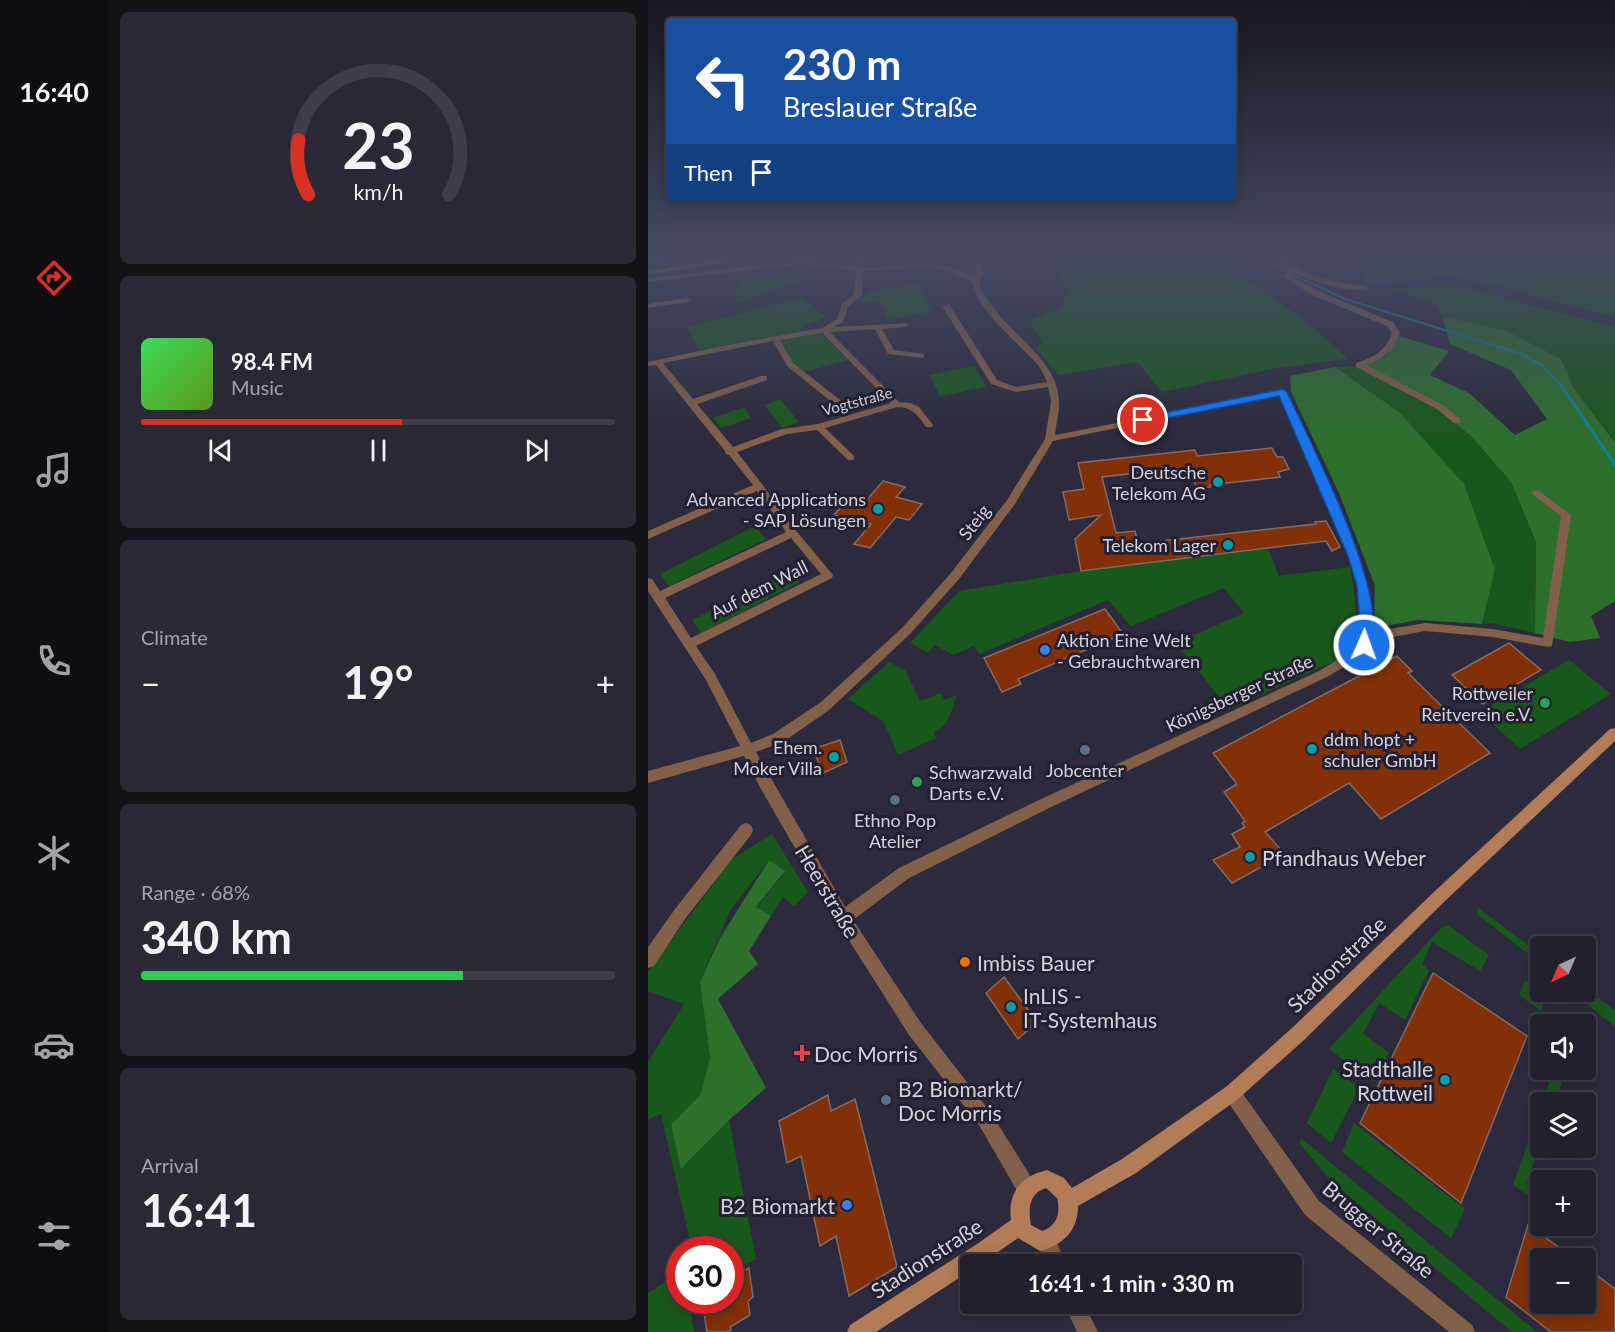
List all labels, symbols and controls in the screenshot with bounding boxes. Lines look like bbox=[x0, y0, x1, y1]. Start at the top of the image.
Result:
text: 230 m bbox=[783, 39, 901, 89]
icon: left bbox=[684, 42, 762, 120]
text: 16:40 bbox=[19, 75, 89, 108]
text: Breslauer Straße bbox=[783, 90, 977, 123]
text: 23 bbox=[342, 107, 414, 182]
icon: arrive bbox=[745, 156, 778, 189]
text: Then bbox=[684, 159, 733, 186]
text: km/h bbox=[353, 179, 403, 205]
icon: directions bbox=[33, 257, 75, 299]
text: 98.4 FM bbox=[231, 348, 313, 375]
text: Music bbox=[231, 375, 284, 399]
street label: Vogtstraße bbox=[820, 383, 894, 419]
pin bbox=[1117, 394, 1168, 445]
icon: arrive bbox=[1126, 403, 1159, 436]
icon: previous bbox=[204, 434, 237, 467]
icon: pause bbox=[362, 434, 395, 467]
icon: next bbox=[520, 434, 553, 467]
icon: music bbox=[33, 449, 75, 491]
place label: Deutsche Telekom AG bbox=[1112, 461, 1206, 504]
marker: Deutsche Telekom AG bbox=[1211, 475, 1225, 489]
place label: Advanced Applications - SAP Lösungen bbox=[686, 488, 866, 531]
street label: Steig bbox=[953, 500, 995, 544]
marker: Advanced Applications - SAP Lösungen bbox=[871, 502, 885, 516]
place label: Telekom Lager bbox=[1103, 534, 1216, 556]
marker: Telekom Lager bbox=[1221, 538, 1235, 552]
street label: Auf dem Wall bbox=[707, 555, 811, 623]
position arrow bbox=[1332, 613, 1396, 677]
text: Climate bbox=[141, 625, 208, 649]
place label: Aktion Eine Welt - Gebrauchtwaren bbox=[1057, 629, 1200, 672]
icon: phone bbox=[33, 640, 75, 682]
marker: Aktion Eine Welt - Gebrauchtwaren bbox=[1038, 643, 1052, 657]
street label: Königsberger Straße bbox=[1162, 649, 1316, 737]
text: 19° bbox=[343, 655, 413, 709]
text: − bbox=[141, 663, 160, 703]
text: + bbox=[596, 663, 615, 703]
place label: Rottweiler Reitverein e.V. bbox=[1421, 682, 1533, 725]
marker: Rottweiler Reitverein e.V. bbox=[1538, 696, 1552, 710]
place label: ddm hopt + schuler GmbH bbox=[1324, 728, 1436, 771]
place label: Ehem. Moker Villa bbox=[733, 736, 822, 779]
marker: ddm hopt + schuler GmbH bbox=[1305, 742, 1319, 756]
marker: Jobcenter bbox=[1078, 743, 1092, 757]
marker: Ehem. Moker Villa bbox=[827, 750, 841, 764]
place label: Jobcenter bbox=[1046, 759, 1124, 781]
place label: Schwarzwald Darts e.V. bbox=[929, 761, 1032, 804]
marker: Schwarzwald Darts e.V. bbox=[910, 775, 924, 789]
marker: Ethno Pop Atelier bbox=[888, 793, 902, 807]
place label: Ethno Pop Atelier bbox=[854, 809, 936, 852]
icon: climate bbox=[33, 832, 75, 874]
street label: Heerstraße bbox=[791, 840, 865, 942]
place label: Pfandhaus Weber bbox=[1262, 845, 1426, 870]
marker: Pfandhaus Weber bbox=[1243, 850, 1257, 864]
text: Range · 68% bbox=[141, 880, 250, 904]
text: 340 km bbox=[141, 910, 292, 964]
street label: Stadionstraße bbox=[1282, 911, 1390, 1017]
north arrow bbox=[1530, 936, 1596, 1002]
map controls bbox=[1530, 936, 1596, 1314]
place label: Imbiss Bauer bbox=[977, 950, 1095, 975]
marker: Imbiss Bauer bbox=[958, 955, 972, 969]
place label: InLIS - IT-Systemhaus bbox=[1023, 983, 1157, 1032]
marker: InLIS - IT-Systemhaus bbox=[1004, 1000, 1018, 1014]
button: sound bbox=[1530, 1014, 1596, 1080]
icon: car bbox=[33, 1024, 75, 1066]
place label: Doc Morris bbox=[814, 1041, 918, 1066]
marker: Doc Morris bbox=[795, 1046, 809, 1060]
place label: Stadthalle Rottweil bbox=[1342, 1056, 1433, 1105]
marker: Stadthalle Rottweil bbox=[1438, 1073, 1452, 1087]
place label: B2 Biomarkt/ Doc Morris bbox=[898, 1076, 1022, 1125]
button: layers bbox=[1530, 1092, 1596, 1158]
marker: B2 Biomarkt/ Doc Morris bbox=[879, 1093, 893, 1107]
text: Arrival bbox=[141, 1153, 199, 1177]
button: + bbox=[1530, 1170, 1596, 1236]
street label: Brugger Straße bbox=[1318, 1175, 1440, 1283]
text: 16:41 bbox=[141, 1183, 257, 1237]
place label: B2 Biomarkt bbox=[720, 1193, 835, 1218]
marker: B2 Biomarkt bbox=[840, 1198, 854, 1212]
street label: Stadionstraße bbox=[866, 1213, 986, 1303]
icon: filters bbox=[33, 1215, 75, 1257]
speed limit sign: 30 bbox=[666, 1236, 744, 1314]
button: − bbox=[1530, 1248, 1596, 1314]
text: 16:41 · 1 min · 330 m bbox=[1028, 1270, 1234, 1297]

